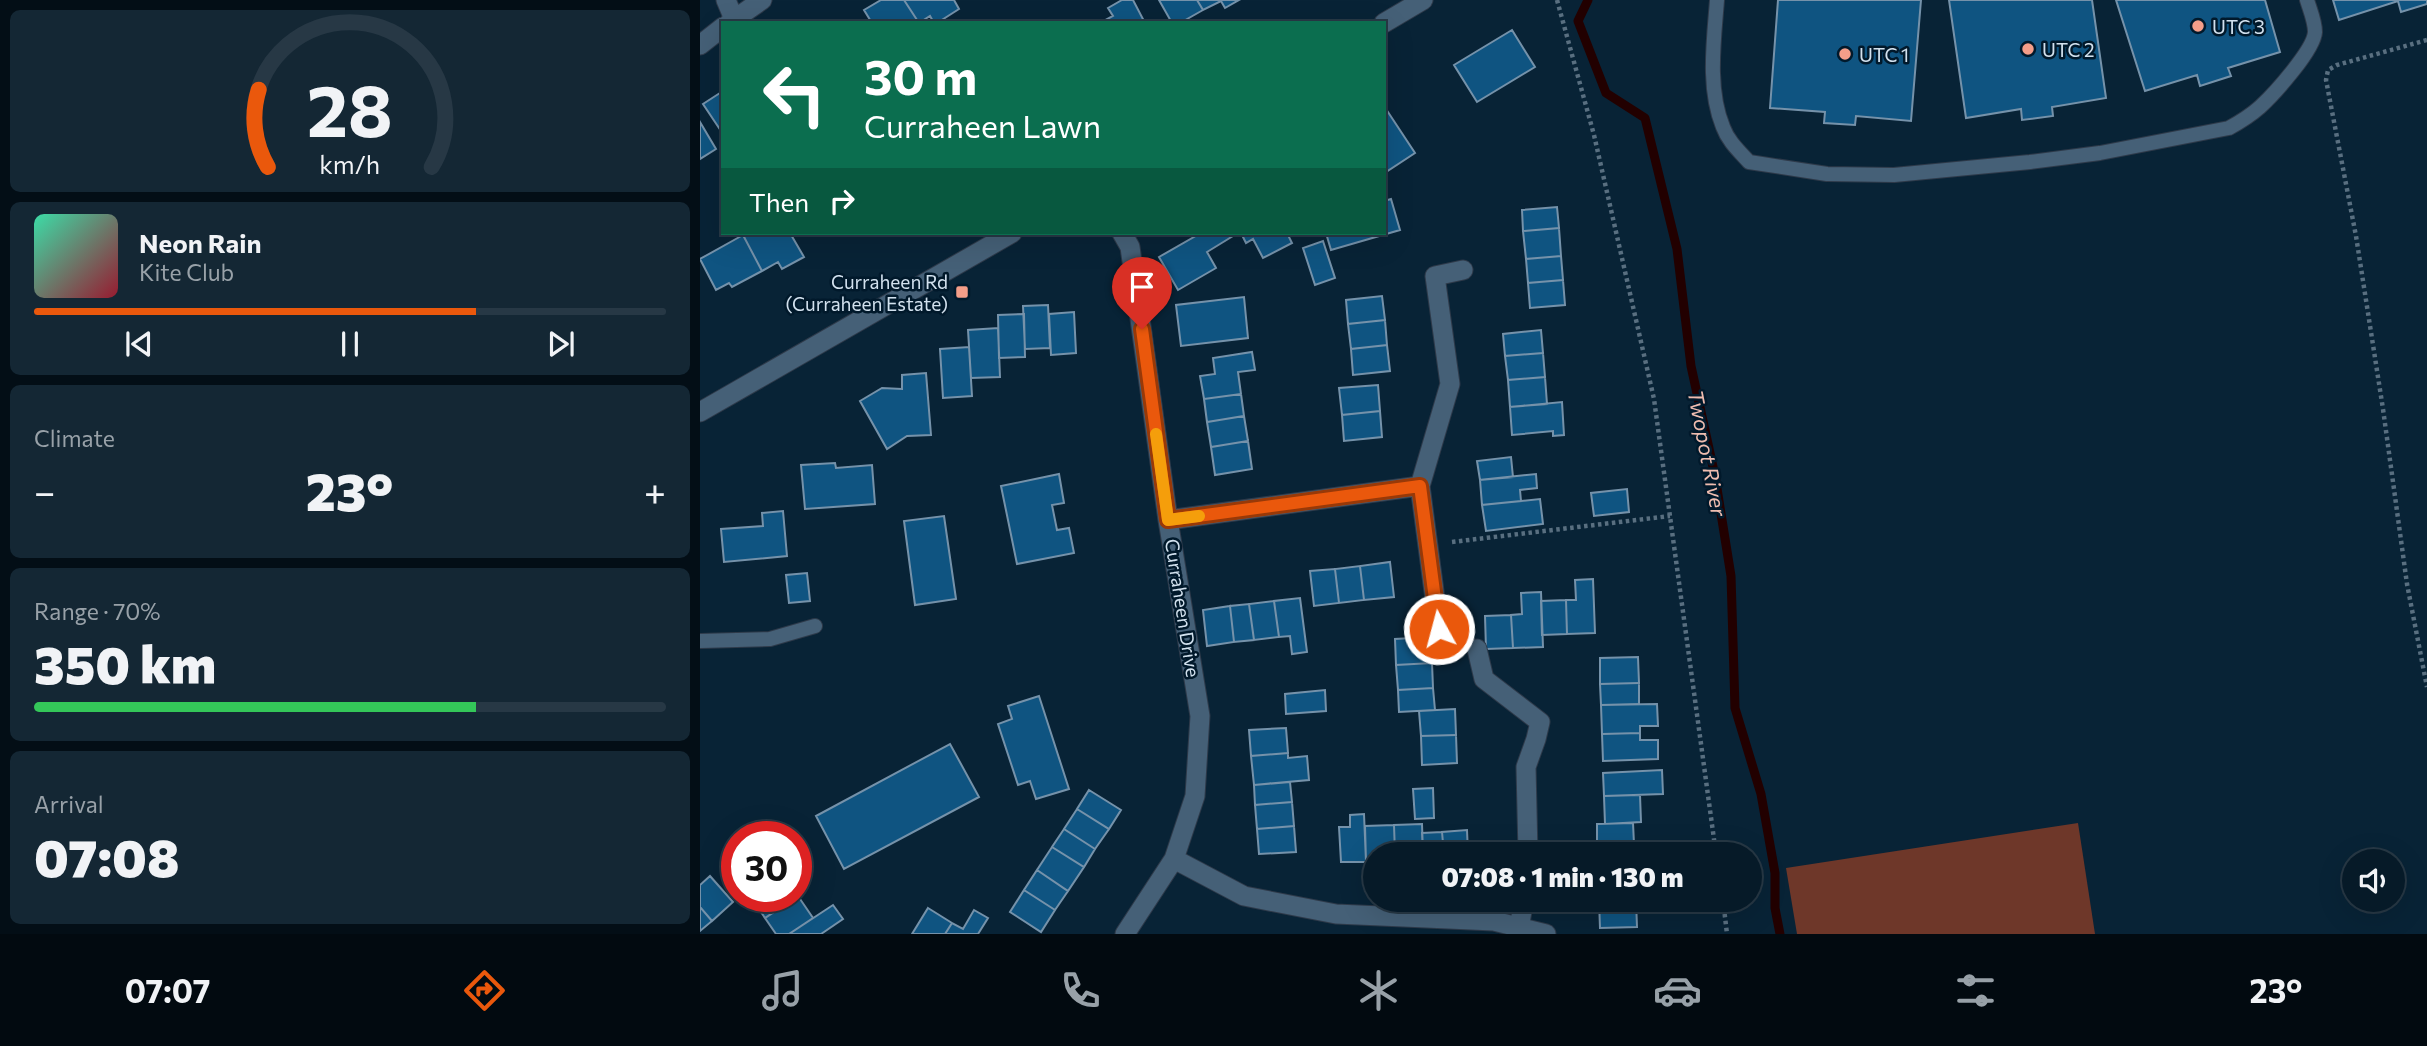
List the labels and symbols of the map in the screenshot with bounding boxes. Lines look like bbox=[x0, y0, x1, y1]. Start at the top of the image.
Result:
place label: UTC 3 bbox=[2212, 15, 2265, 38]
marker: UTC 3 bbox=[2190, 18, 2206, 34]
place label: UTC 2 bbox=[2042, 38, 2095, 61]
marker: UTC 2 bbox=[2020, 41, 2036, 57]
place label: UTC 1 bbox=[1859, 43, 1909, 66]
marker: UTC 1 bbox=[1837, 46, 1853, 62]
pin bbox=[1112, 257, 1172, 329]
place label: Curraheen Rd (Curraheen Estate) bbox=[785, 270, 948, 315]
marker: Curraheen Rd (Curraheen Estate) bbox=[954, 284, 970, 300]
water label: Twopot River bbox=[1684, 388, 1733, 519]
street label: Curraheen Drive bbox=[1161, 537, 1205, 679]
position arrow bbox=[1402, 592, 1476, 666]
speed limit sign: 30 bbox=[721, 821, 812, 912]

